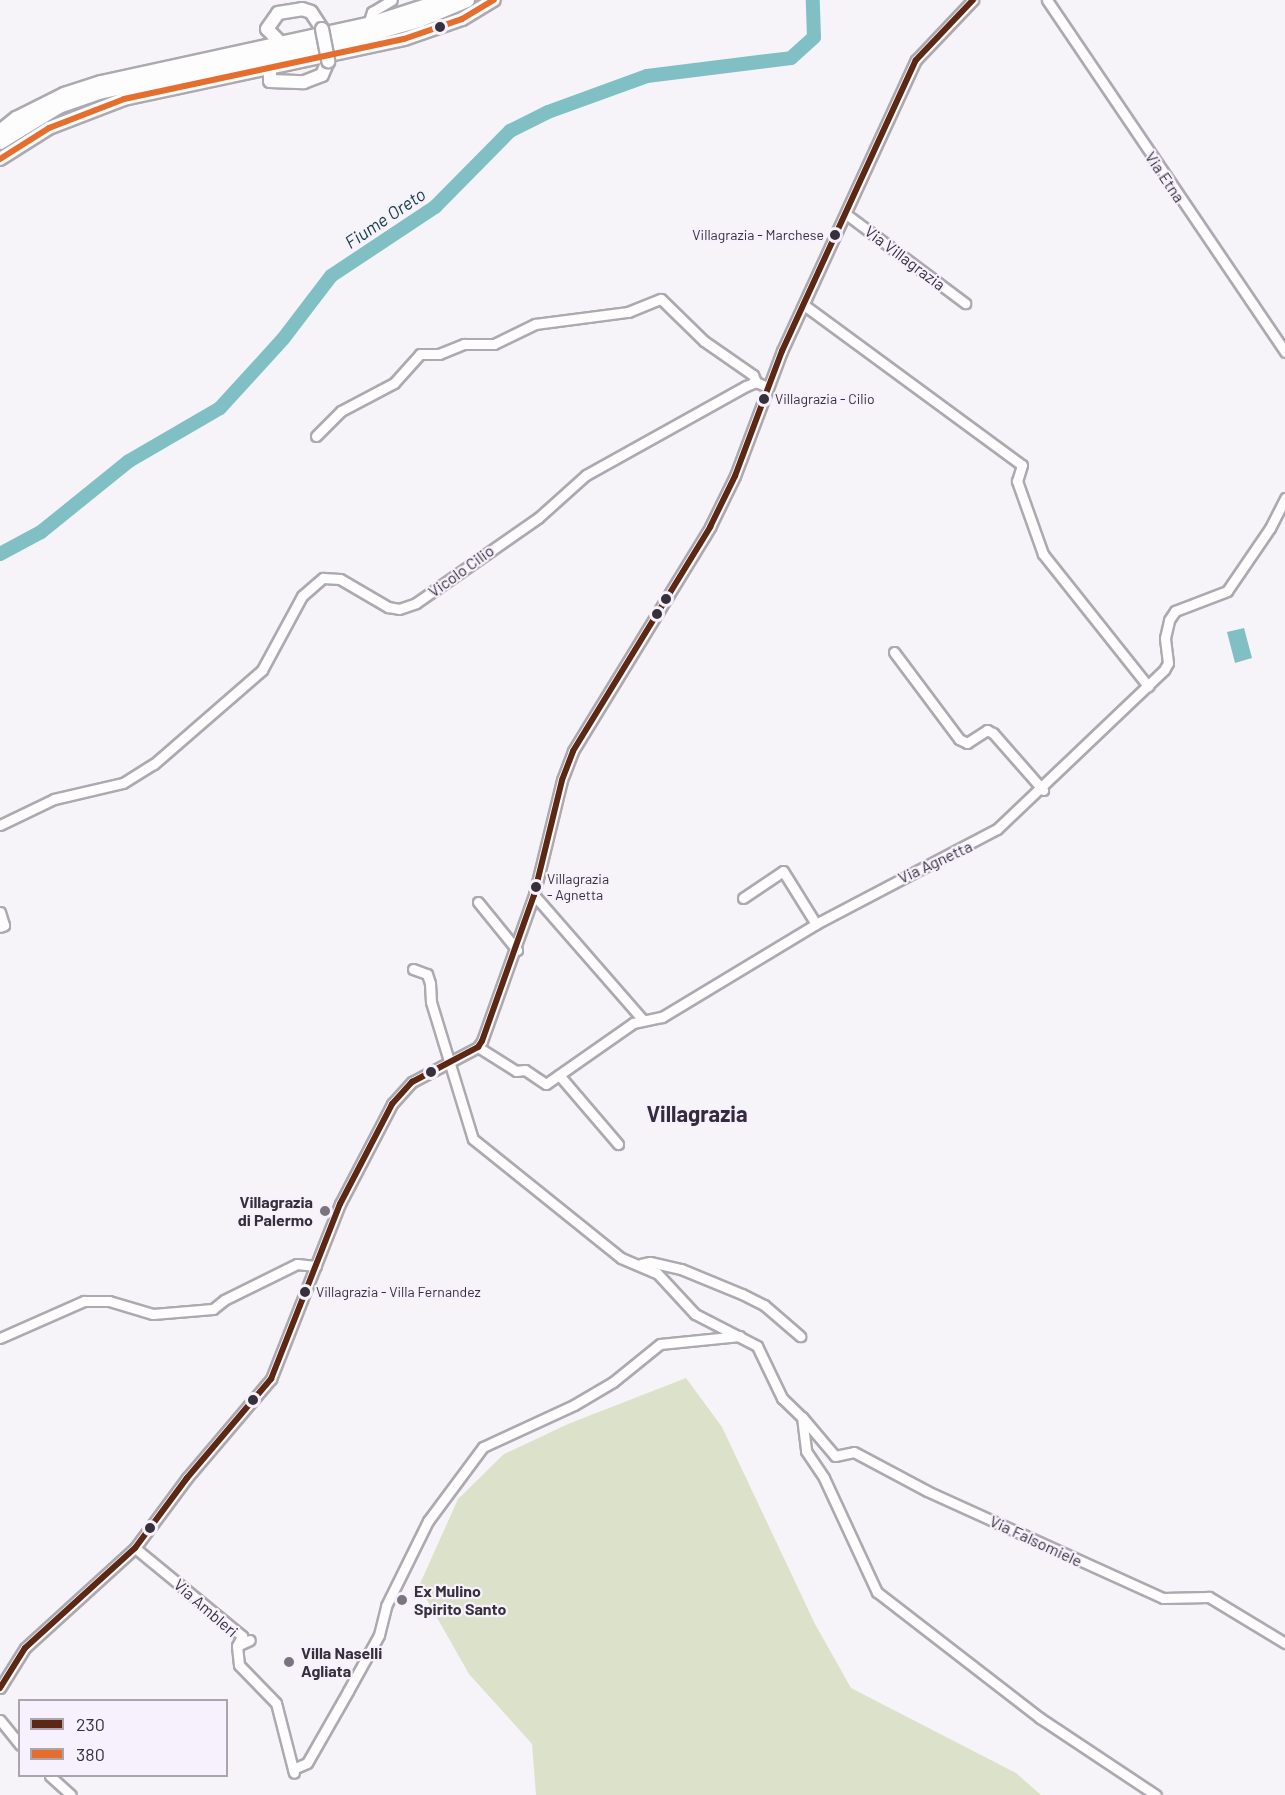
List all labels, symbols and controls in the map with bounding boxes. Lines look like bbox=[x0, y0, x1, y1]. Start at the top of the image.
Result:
unlabelled marker bbox=[434, 21, 446, 33]
street label: Via Etna bbox=[1141, 148, 1189, 206]
water label: Fiume Oreto bbox=[341, 183, 429, 253]
street label: Via Villagrazia bbox=[861, 221, 949, 295]
place label: Villagrazia - Marchese bbox=[692, 227, 824, 243]
marker: Villagrazia - Marchese bbox=[829, 229, 841, 241]
place label: Villagrazia - Cilio bbox=[775, 391, 875, 407]
marker: Villagrazia - Cilio bbox=[758, 393, 770, 405]
street label: Vicolo Cilio bbox=[424, 541, 498, 601]
unlabelled marker bbox=[660, 593, 672, 605]
unlabelled marker bbox=[651, 608, 663, 620]
street label: Via Agnetta bbox=[895, 836, 975, 888]
place label: Villagrazia - Agnetta bbox=[547, 871, 609, 904]
marker: Villagrazia - Agnetta bbox=[530, 881, 542, 893]
unlabelled marker bbox=[425, 1066, 437, 1078]
district label: Villagrazia bbox=[646, 1101, 748, 1127]
place label: Villagrazia di Palermo bbox=[238, 1192, 313, 1230]
marker: Villagrazia di Palermo bbox=[318, 1204, 332, 1218]
place label: Villagrazia - Villa Fernandez bbox=[316, 1284, 481, 1300]
marker: Villagrazia - Villa Fernandez bbox=[299, 1286, 311, 1298]
unlabelled marker bbox=[247, 1394, 259, 1406]
street label: Via Falsomiele bbox=[987, 1511, 1085, 1571]
unlabelled marker bbox=[144, 1522, 156, 1534]
street label: Via Ambleri bbox=[170, 1575, 242, 1641]
place label: Ex Mulino Spirito Santo bbox=[414, 1581, 506, 1619]
marker: Ex Mulino Spirito Santo bbox=[395, 1593, 409, 1607]
place label: Villa Naselli Agliata bbox=[301, 1643, 382, 1681]
marker: Villa Naselli Agliata bbox=[282, 1655, 296, 1669]
legend bbox=[18, 1699, 228, 1777]
text: 230 bbox=[76, 1713, 105, 1735]
text: 380 bbox=[76, 1743, 105, 1765]

